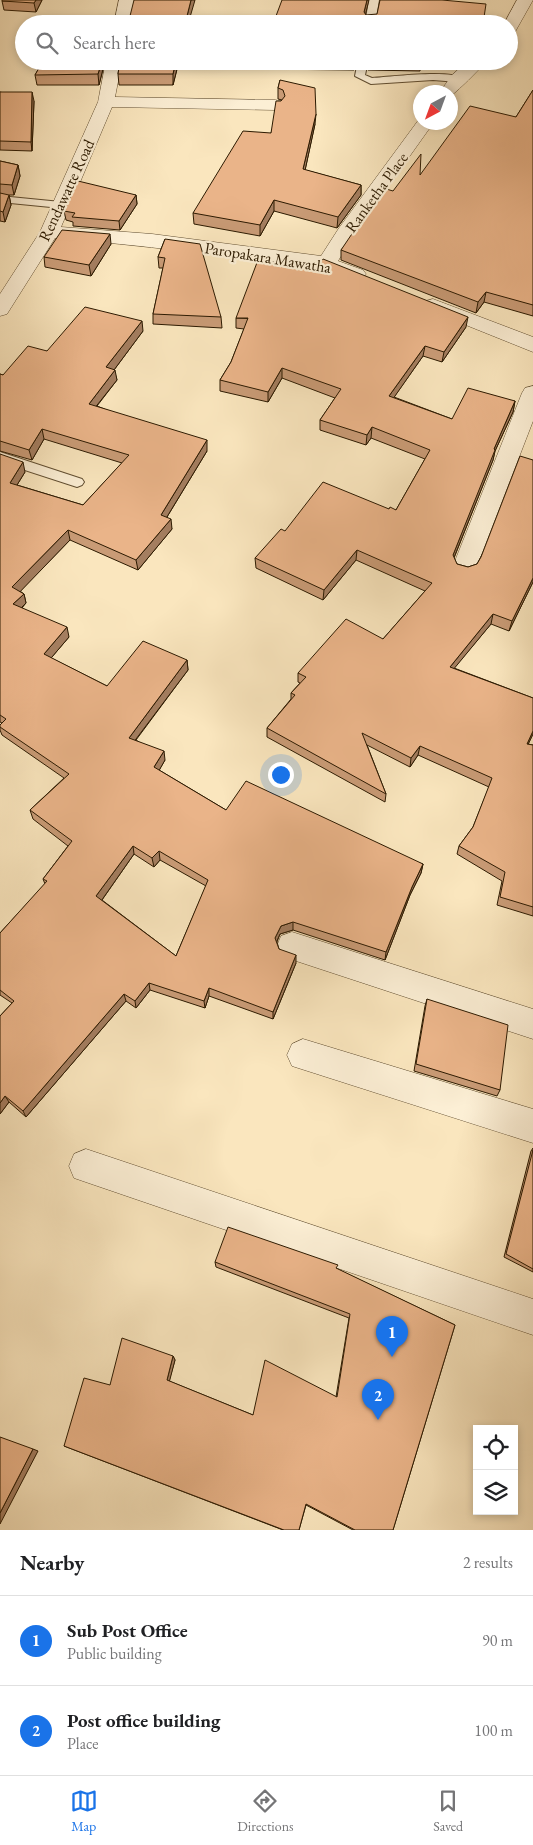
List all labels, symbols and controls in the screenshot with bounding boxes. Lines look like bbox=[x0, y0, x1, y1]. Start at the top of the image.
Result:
search box bbox=[15, 15, 518, 70]
icon: search bbox=[33, 29, 61, 57]
text: Search here bbox=[73, 30, 155, 55]
north arrow bbox=[413, 85, 458, 130]
street label: Rendawatte Road bbox=[34, 135, 100, 245]
street label: Ranketha Place bbox=[340, 148, 413, 237]
street label: Paropakara Mawatha bbox=[203, 237, 333, 278]
your location bbox=[268, 762, 294, 788]
pin: 1 bbox=[376, 1316, 408, 1357]
pin: 2 bbox=[362, 1379, 394, 1420]
map controls bbox=[473, 1425, 518, 1515]
button: locate bbox=[473, 1425, 518, 1470]
button: layers bbox=[473, 1470, 518, 1515]
text: Nearby bbox=[20, 1549, 84, 1576]
text: 2 results bbox=[463, 1552, 513, 1573]
text: Sub Post Office bbox=[67, 1618, 188, 1643]
text: 1 bbox=[32, 1630, 40, 1651]
text: 90 m bbox=[482, 1630, 513, 1651]
text: Public building bbox=[67, 1643, 162, 1664]
text: Post office building bbox=[67, 1708, 221, 1733]
text: 2 bbox=[32, 1720, 40, 1741]
text: 100 m bbox=[474, 1720, 513, 1741]
text: Place bbox=[67, 1733, 99, 1754]
tab: Map bbox=[70, 1787, 98, 1835]
tab: Directions bbox=[237, 1787, 294, 1835]
tab: Saved bbox=[433, 1787, 463, 1835]

